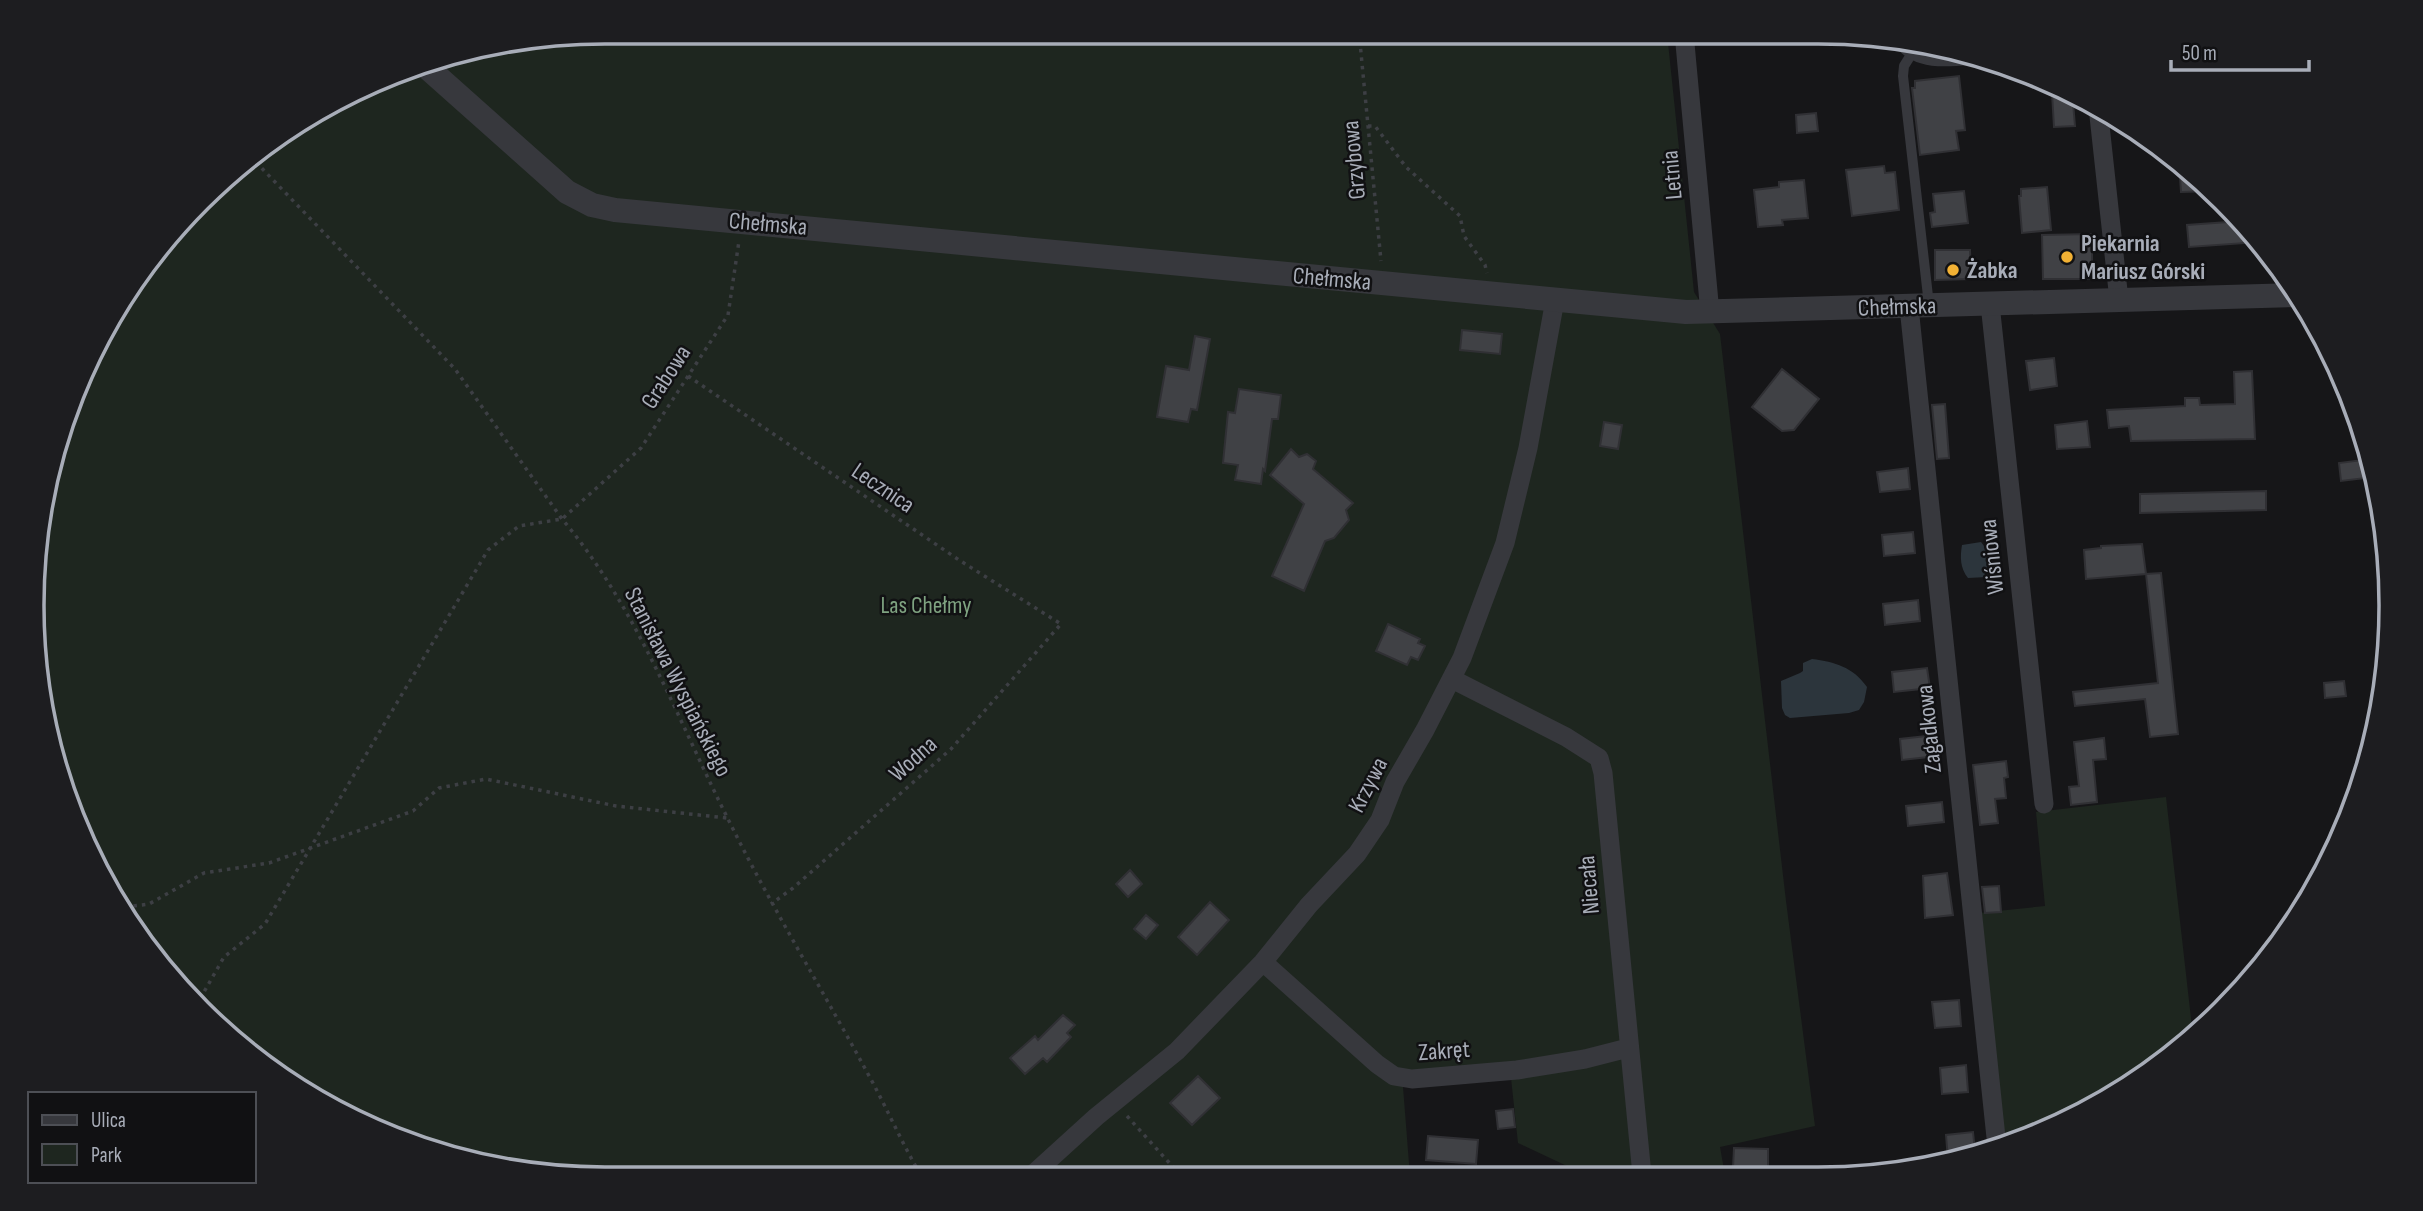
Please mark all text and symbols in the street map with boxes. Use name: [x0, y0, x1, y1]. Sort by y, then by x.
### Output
scale bar: [2171, 28, 2309, 72]
text: 50 m: [2182, 41, 2217, 66]
street label: Grzybowa: [1336, 119, 1372, 201]
street label: Letnia: [1655, 149, 1689, 201]
street label: Chełmska: [728, 206, 808, 242]
place label: Piekarnia Mariusz Górski: [2081, 229, 2205, 286]
marker: Piekarnia Mariusz Górski: [2059, 249, 2075, 265]
place label: Żabka: [1967, 256, 2018, 285]
street label: Chełmska: [1292, 261, 1372, 297]
marker: Żabka: [1945, 262, 1961, 278]
street label: Chełmska: [1857, 291, 1937, 323]
street label: Grabowa: [635, 340, 697, 414]
street label: Lecznica: [846, 457, 920, 519]
street label: Wiśniowa: [1974, 518, 2010, 596]
street label: Stanisława Wyspiańskiego: [618, 583, 738, 781]
park label: Las Chełmy: [880, 591, 972, 620]
street label: Zagadkowa: [1910, 683, 1948, 775]
street label: Wodna: [883, 730, 943, 788]
street label: Krzywa: [1342, 753, 1394, 817]
street label: Niecała: [1572, 855, 1606, 915]
street label: Zakręt: [1417, 1035, 1471, 1067]
legend: [28, 1092, 256, 1183]
text: Ulica: [91, 1108, 126, 1133]
text: Park: [91, 1143, 122, 1168]

